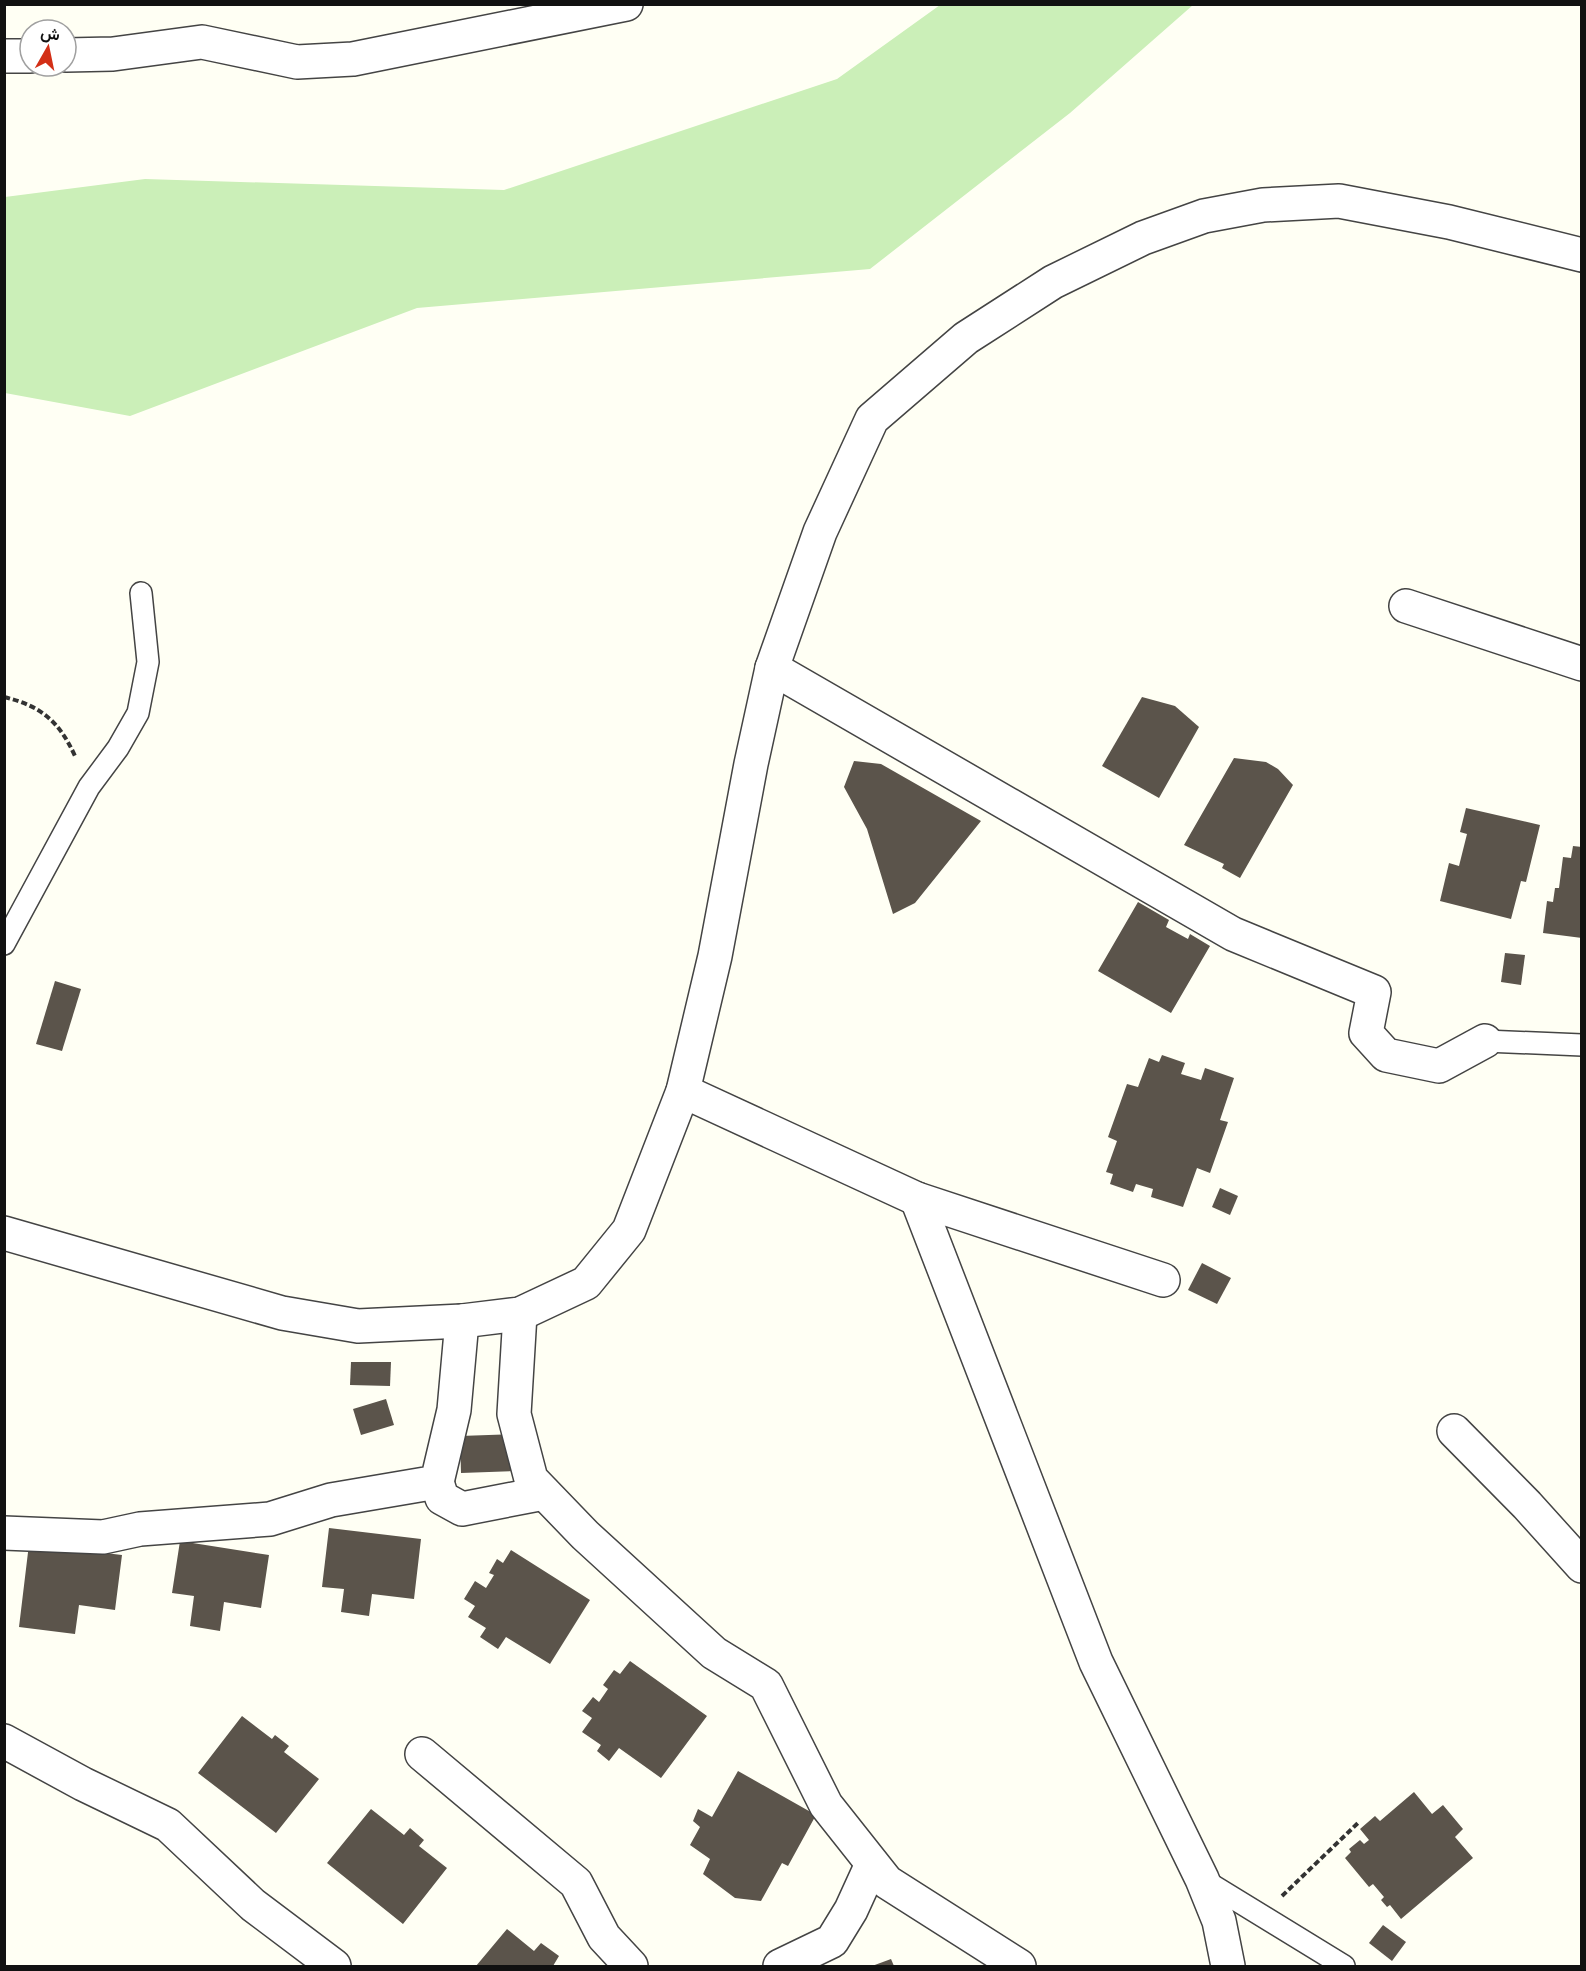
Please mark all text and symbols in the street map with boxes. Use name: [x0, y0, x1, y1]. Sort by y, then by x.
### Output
north arrow: [18, 18, 78, 78]
text: ش: [39, 21, 62, 46]

